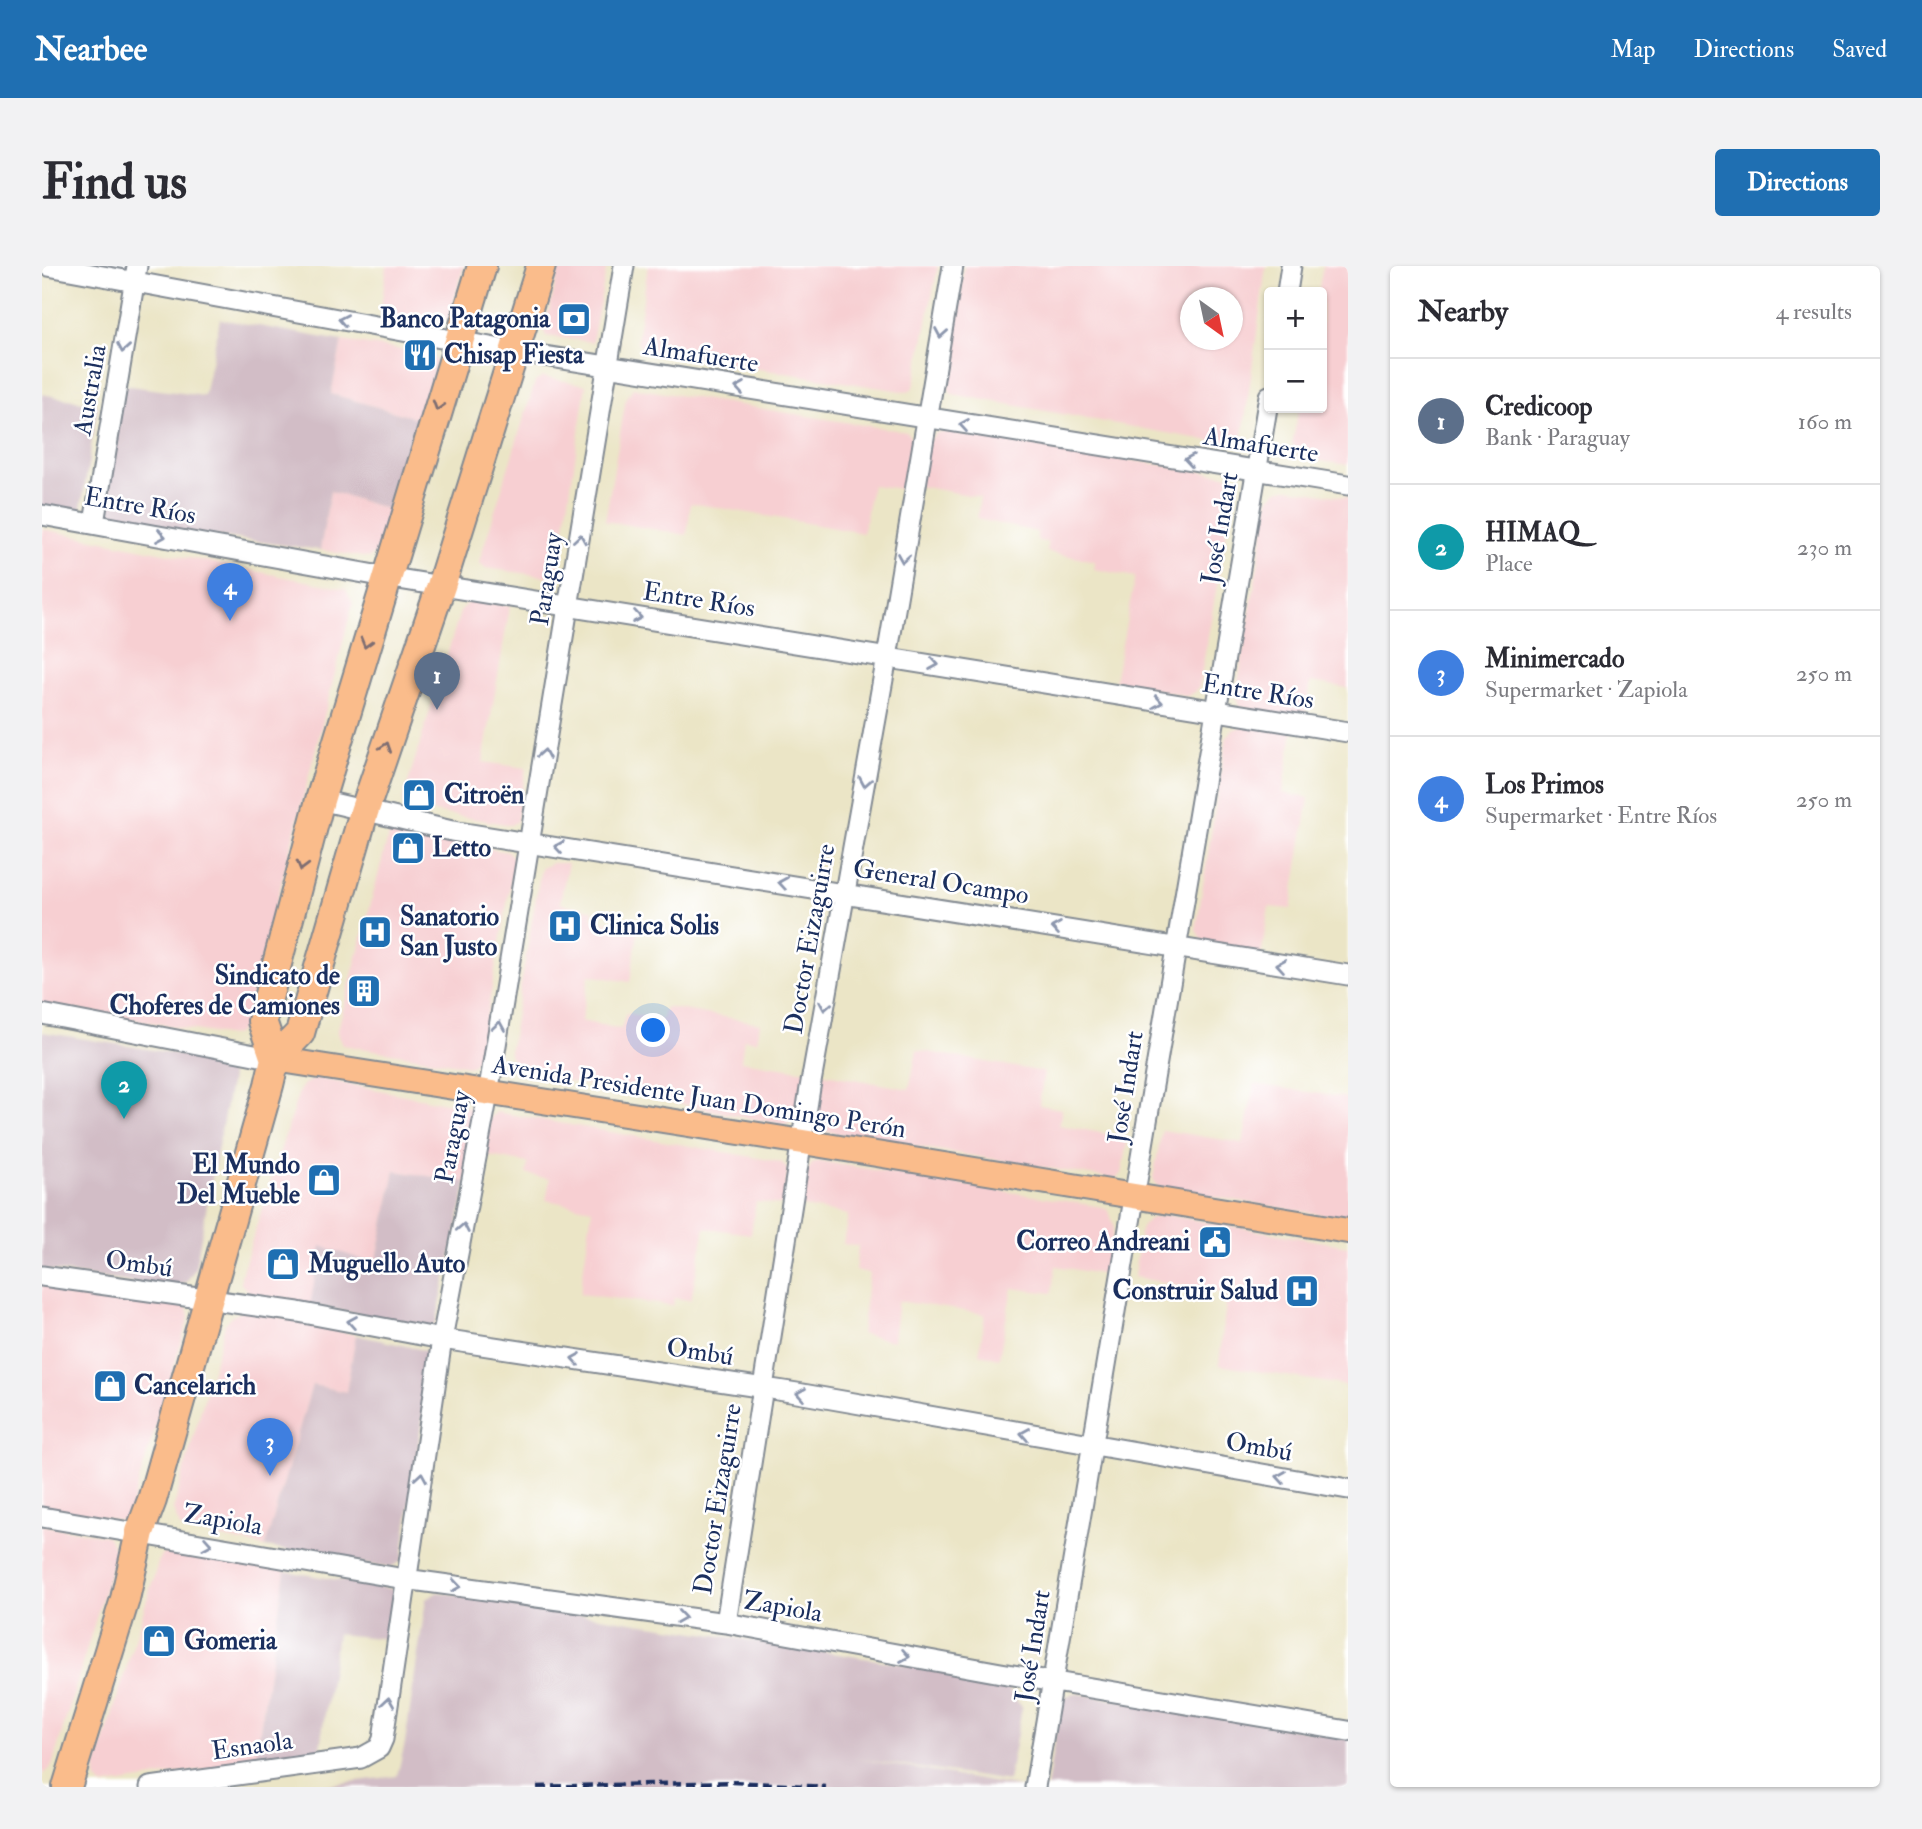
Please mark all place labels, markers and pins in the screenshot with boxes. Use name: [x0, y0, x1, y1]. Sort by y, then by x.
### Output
bank icon: Banco Patagonia: [555, 300, 593, 338]
place label: Banco Patagonia: [380, 303, 551, 336]
restaurant icon: Chisap Fiesta: [401, 336, 439, 374]
place label: Chisap Fiesta: [444, 339, 585, 372]
pin: 4: [207, 563, 253, 621]
pin: 1: [414, 652, 460, 710]
shop icon: Citroën: [400, 776, 438, 814]
place label: Citroën: [444, 779, 525, 811]
shop icon: Letto: [389, 829, 427, 867]
place label: Letto: [432, 832, 491, 864]
place label: Sanatorio San Justo: [400, 901, 500, 963]
hospital icon: Clinica Solis: [546, 907, 584, 945]
place label: Clinica Solis: [590, 910, 719, 942]
hospital icon: Sanatorio San Justo: [356, 913, 394, 951]
place label: Sindicato de Choferes de Camiones: [109, 960, 340, 1022]
building icon: Sindicato de Choferes de Camiones: [345, 972, 383, 1010]
pin: 2: [101, 1061, 147, 1119]
place label: El Mundo Del Mueble: [177, 1149, 300, 1211]
shop icon: El Mundo Del Mueble: [305, 1161, 343, 1199]
public building icon: Correo Andreani: [1196, 1223, 1234, 1261]
place label: Correo Andreani: [1016, 1226, 1190, 1258]
shop icon: Muguello Auto: [264, 1245, 302, 1283]
place label: Muguello Auto: [307, 1248, 466, 1281]
hospital icon: Construir Salud: [1283, 1272, 1321, 1310]
place label: Construir Salud: [1113, 1275, 1278, 1307]
shop icon: Cancelarich: [91, 1367, 129, 1405]
place label: Cancelarich: [134, 1370, 257, 1402]
pin: 3: [247, 1418, 293, 1476]
shop icon: Gomeria: [140, 1622, 178, 1660]
place label: Gomeria: [184, 1625, 278, 1657]

